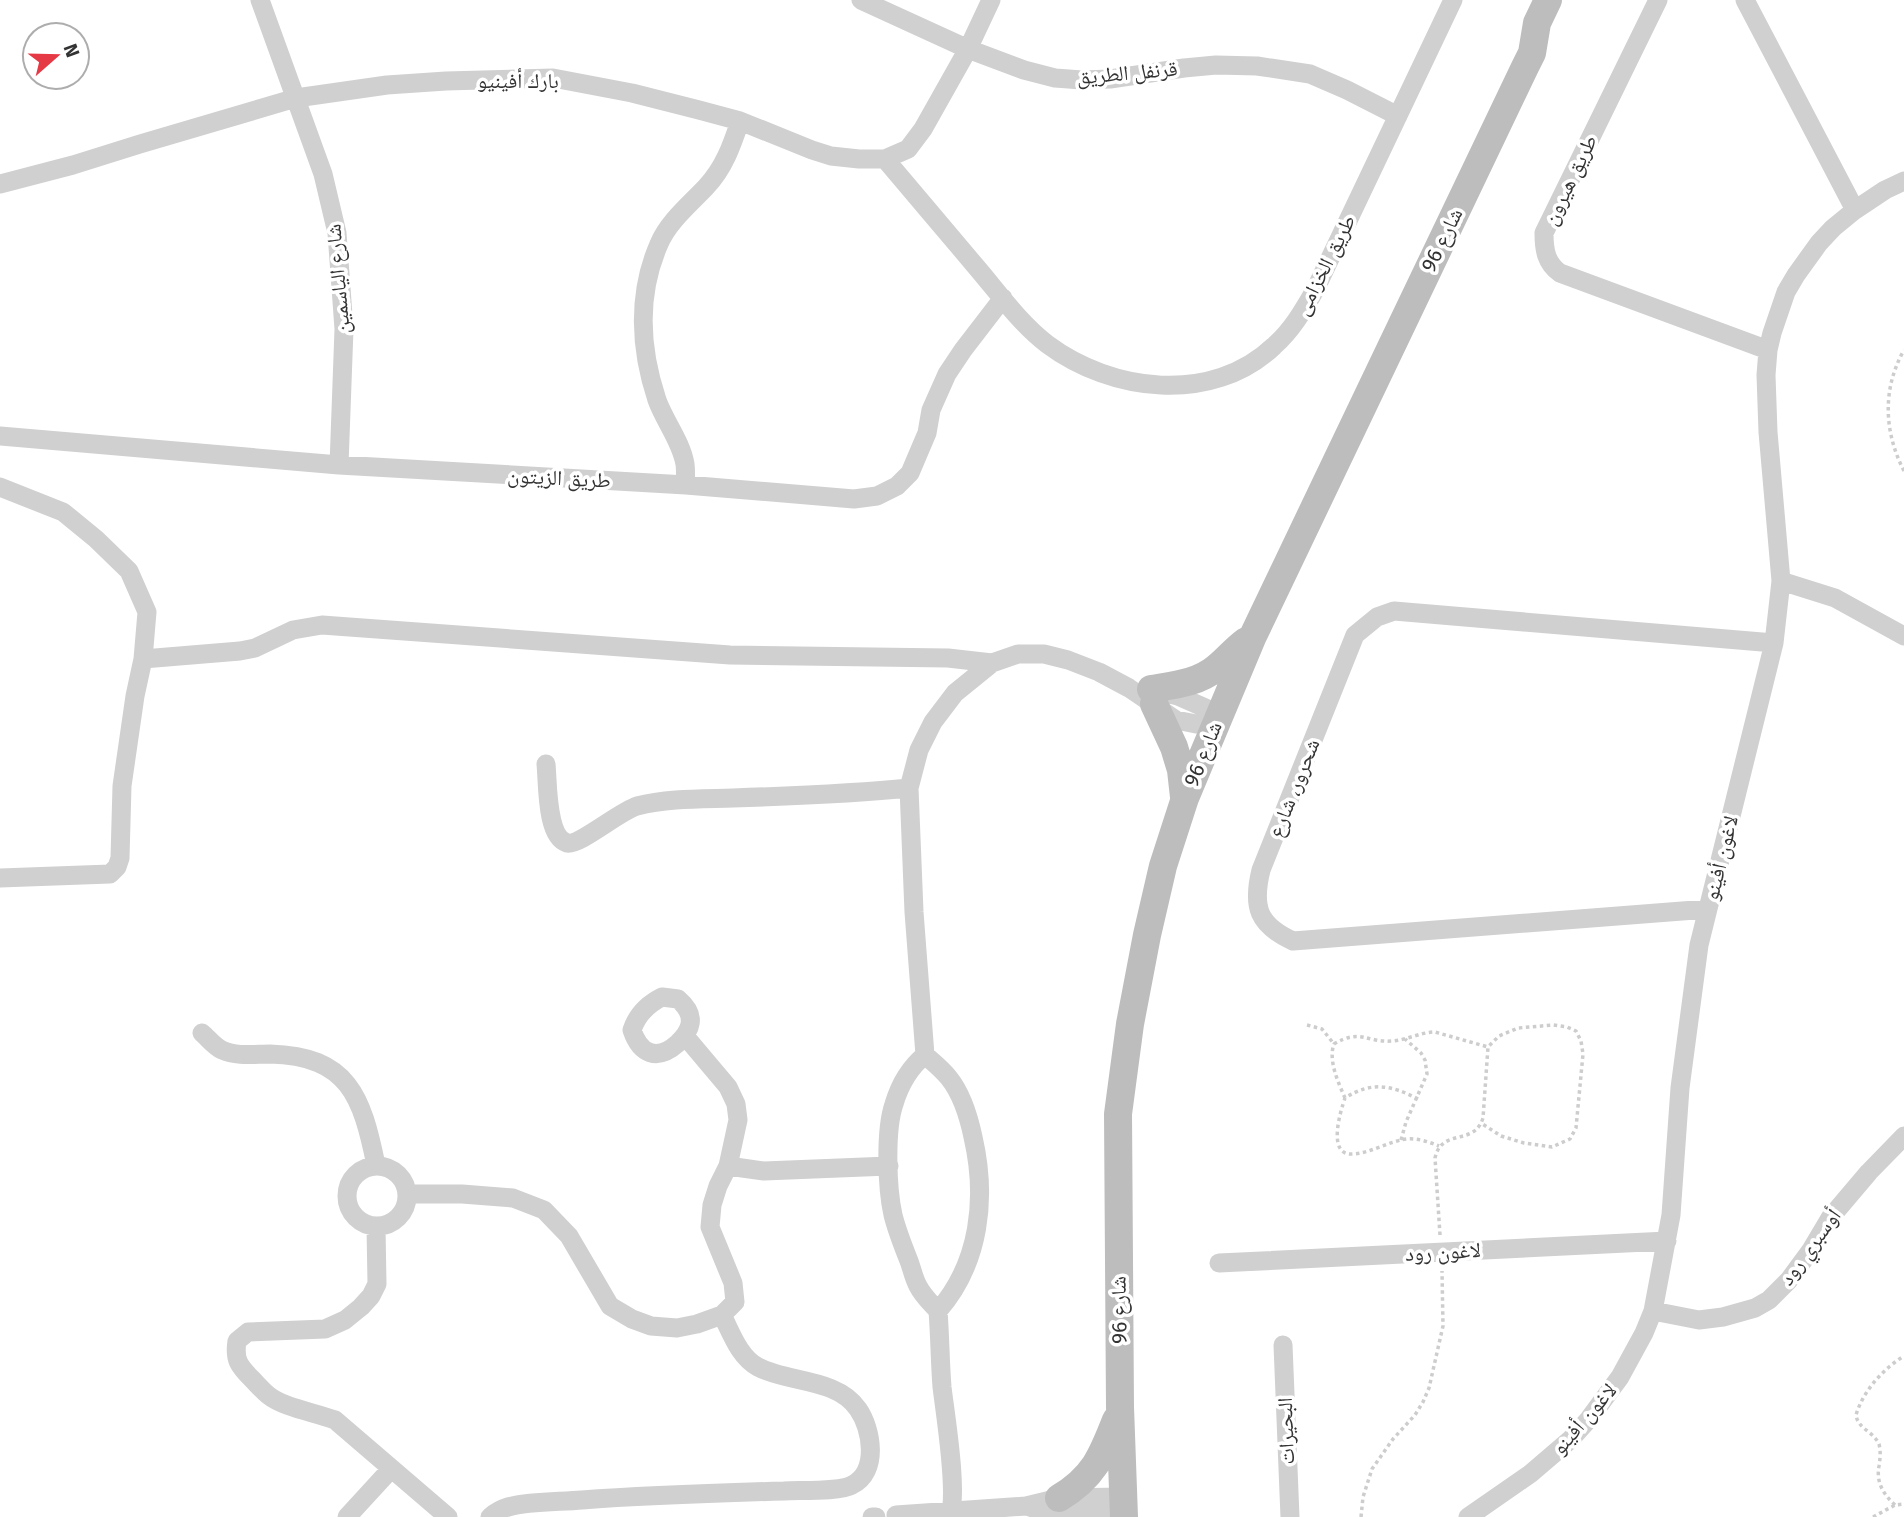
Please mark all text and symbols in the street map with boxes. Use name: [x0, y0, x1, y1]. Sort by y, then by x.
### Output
north arrow: [21, 21, 91, 91]
text: N: [59, 40, 84, 60]
street label: قرنفل الطريق: [1076, 56, 1178, 90]
street label: بارك أفينيو: [477, 68, 559, 94]
street label: طريق هيرون: [1537, 131, 1603, 229]
street label: شارع 96: [1415, 204, 1469, 276]
street label: طريق الخزامى: [1289, 210, 1361, 320]
street label: شارع الياسمين: [320, 223, 356, 335]
street label: طريق الزيتون: [507, 462, 611, 494]
street label: شارع 96: [1178, 718, 1228, 790]
street label: شحرور، شارع: [1262, 735, 1326, 841]
street label: لاغون أفينو: [1698, 813, 1744, 903]
street label: أوسبري رود: [1773, 1204, 1849, 1292]
street label: لاغون رود: [1404, 1237, 1482, 1267]
street label: شارع 96: [1105, 1276, 1133, 1344]
street label: لاغون أفينو: [1546, 1378, 1622, 1460]
street label: البحيرات: [1272, 1397, 1300, 1465]

